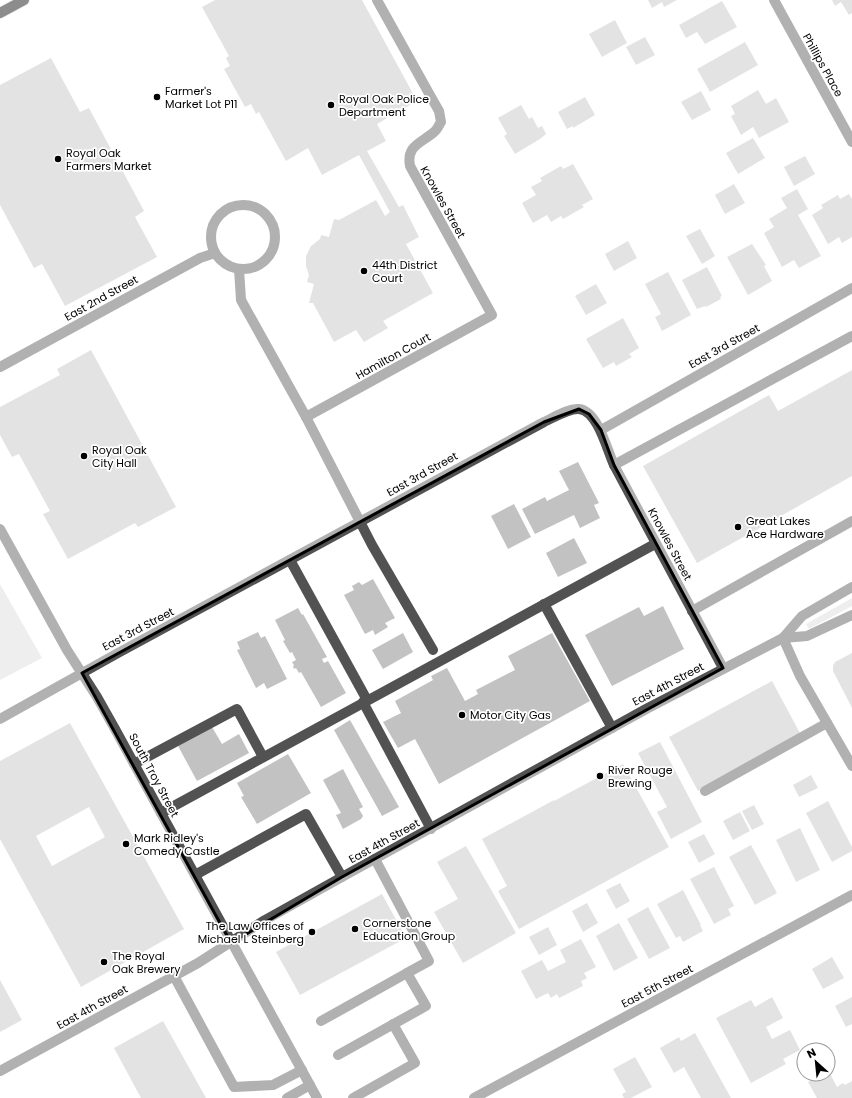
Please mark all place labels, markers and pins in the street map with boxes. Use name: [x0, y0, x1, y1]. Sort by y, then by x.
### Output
place label: Farmer's Market Lot P11: [165, 83, 238, 112]
place label: Royal Oak Police Department: [339, 91, 429, 120]
marker: Farmer's Market Lot P11: [152, 92, 162, 102]
marker: Royal Oak Police Department: [326, 100, 336, 110]
place label: Royal Oak Farmers Market: [66, 145, 152, 174]
marker: Royal Oak Farmers Market: [53, 154, 63, 164]
place label: 44th District Court: [372, 257, 438, 286]
marker: 44th District Court: [359, 266, 369, 276]
place label: Royal Oak City Hall: [92, 442, 147, 471]
marker: Royal Oak City Hall: [79, 451, 89, 461]
place label: Great Lakes Ace Hardware: [746, 513, 824, 542]
marker: Great Lakes Ace Hardware: [733, 522, 743, 532]
place label: Motor City Gas: [470, 707, 551, 723]
marker: Motor City Gas: [457, 710, 467, 720]
place label: River Rouge Brewing: [608, 762, 673, 791]
marker: River Rouge Brewing: [595, 771, 605, 781]
place label: Mark Ridley's Comedy Castle: [134, 830, 220, 859]
marker: Mark Ridley's Comedy Castle: [121, 839, 131, 849]
place label: Cornerstone Education Group: [363, 915, 455, 944]
place label: The Law Offices of Michael L Steinberg: [198, 918, 304, 947]
marker: Cornerstone Education Group: [350, 924, 360, 934]
marker: The Law Offices of Michael L Steinberg: [307, 927, 317, 937]
place label: The Royal Oak Brewery: [112, 948, 181, 977]
marker: The Royal Oak Brewery: [99, 957, 109, 967]

